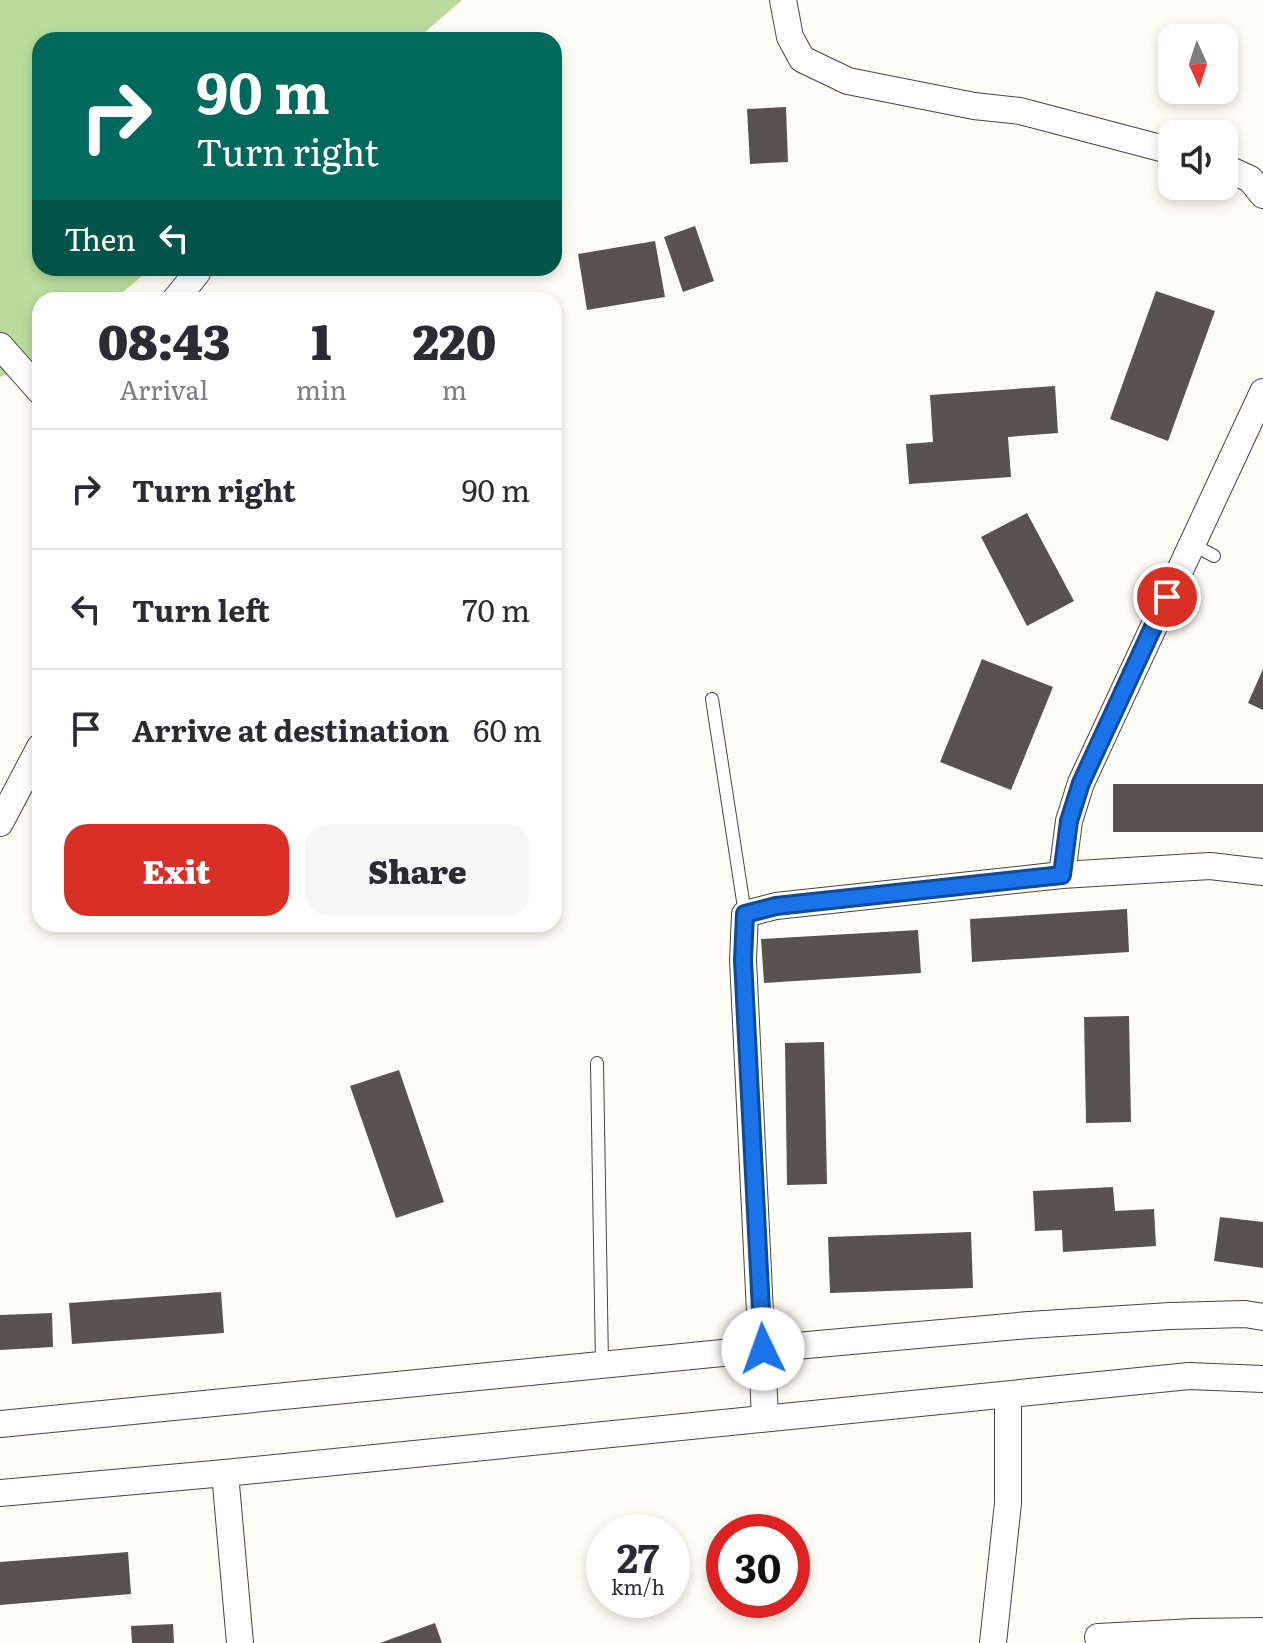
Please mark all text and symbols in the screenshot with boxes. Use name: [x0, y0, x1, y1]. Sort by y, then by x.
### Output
north arrow: [1158, 24, 1238, 104]
map controls: [1158, 24, 1238, 200]
text: 90 m: [196, 48, 330, 131]
icon: right: [64, 64, 168, 168]
button: sound: [1158, 120, 1238, 200]
text: Turn right: [196, 124, 379, 177]
text: Then: [64, 216, 136, 260]
icon: left: [152, 216, 196, 260]
text: 08:43: [98, 304, 230, 375]
text: 1: [311, 304, 331, 375]
text: 220: [412, 304, 496, 375]
text: Arrival: [119, 369, 208, 408]
text: min: [296, 369, 347, 408]
text: m: [442, 369, 467, 408]
icon: right: [64, 467, 108, 511]
text: Turn right: [132, 467, 296, 511]
text: 90 m: [462, 467, 530, 511]
pin: [1133, 563, 1201, 631]
icon: arrive: [1145, 575, 1189, 619]
icon: left: [64, 587, 108, 631]
text: Turn left: [132, 587, 270, 631]
text: 70 m: [462, 587, 530, 631]
icon: arrive: [64, 707, 108, 751]
text: Arrive at destination: [132, 707, 449, 751]
text: 60 m: [473, 707, 542, 751]
button: Exit: [64, 824, 289, 916]
button: Share: [305, 824, 530, 916]
position arrow: [721, 1307, 805, 1391]
speed limit sign: 30: [706, 1514, 810, 1618]
text: 27: [617, 1526, 659, 1585]
text: km/h: [611, 1571, 665, 1601]

